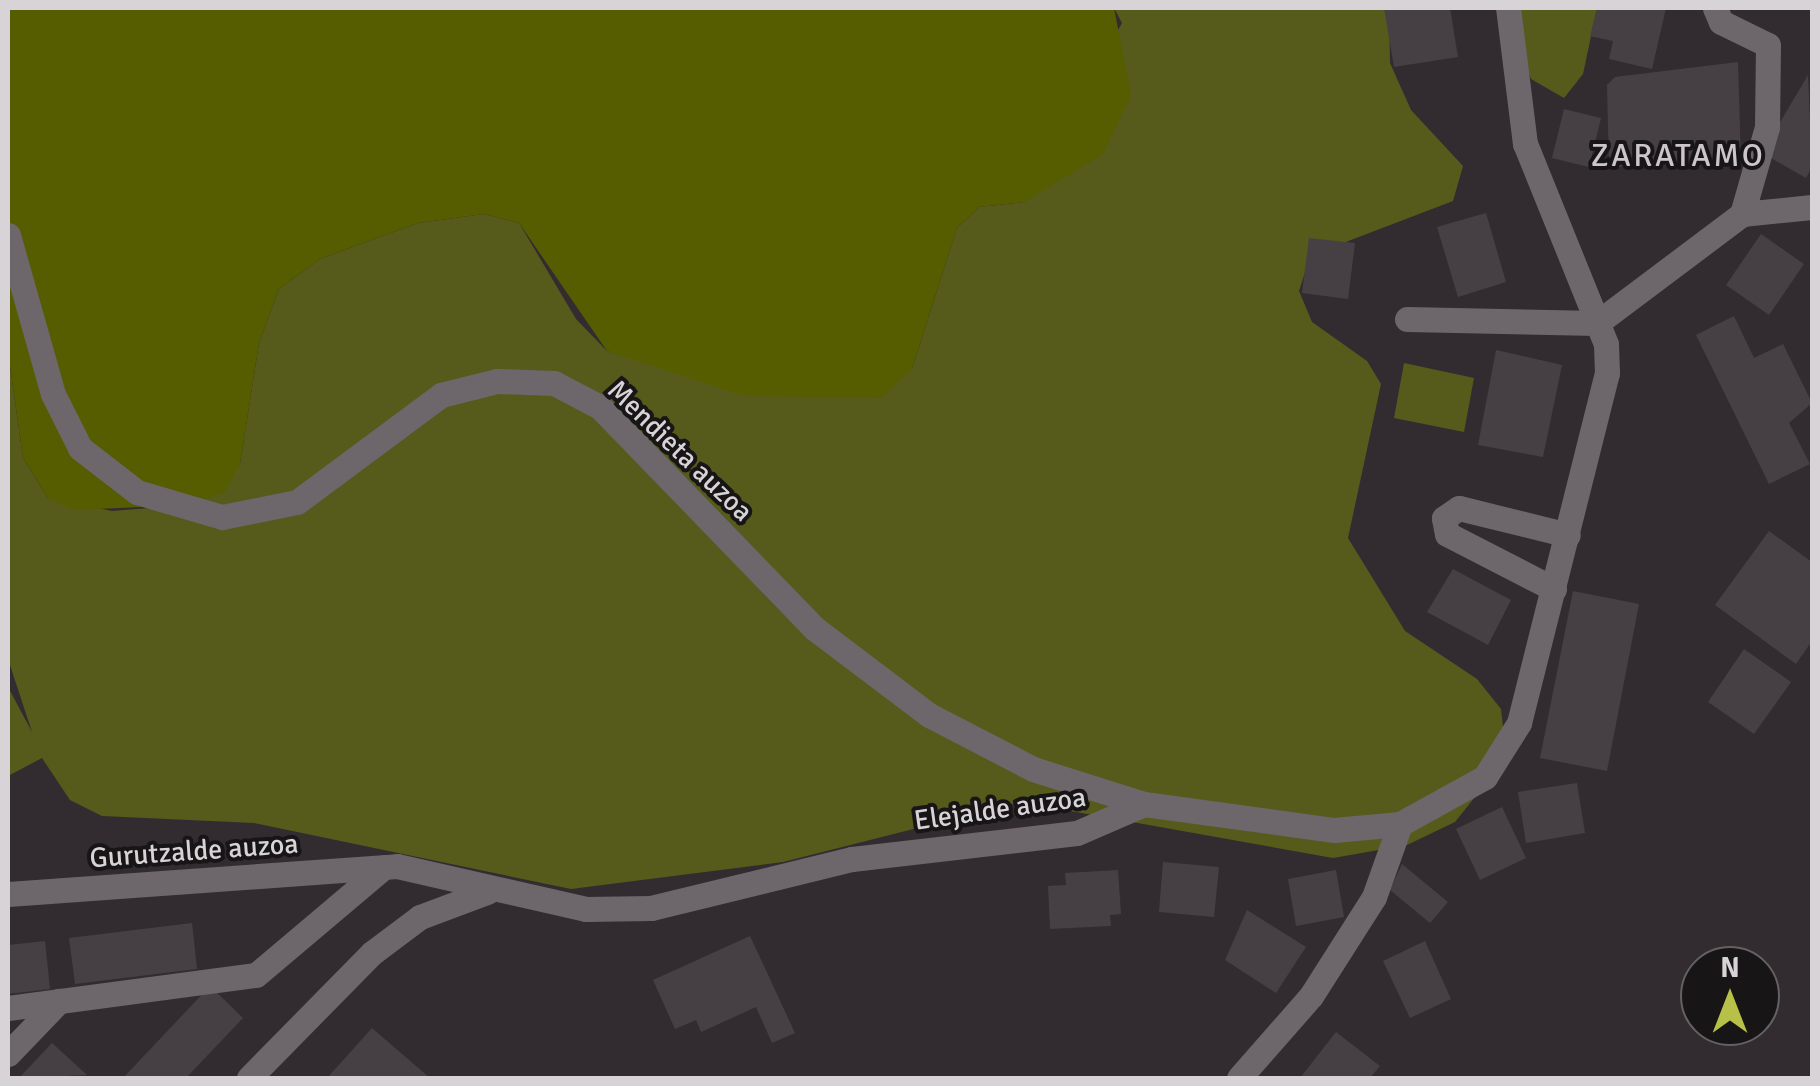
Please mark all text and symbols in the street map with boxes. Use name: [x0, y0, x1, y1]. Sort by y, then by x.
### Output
district label: ZARATAMO: [1591, 137, 1765, 175]
street label: Mendieta auzoa: [600, 373, 760, 529]
street label: Elejalde auzoa: [912, 780, 1088, 838]
street label: Gurutzalde auzoa: [88, 827, 300, 875]
north arrow: [1680, 946, 1780, 1046]
text: N: [1720, 951, 1740, 985]

